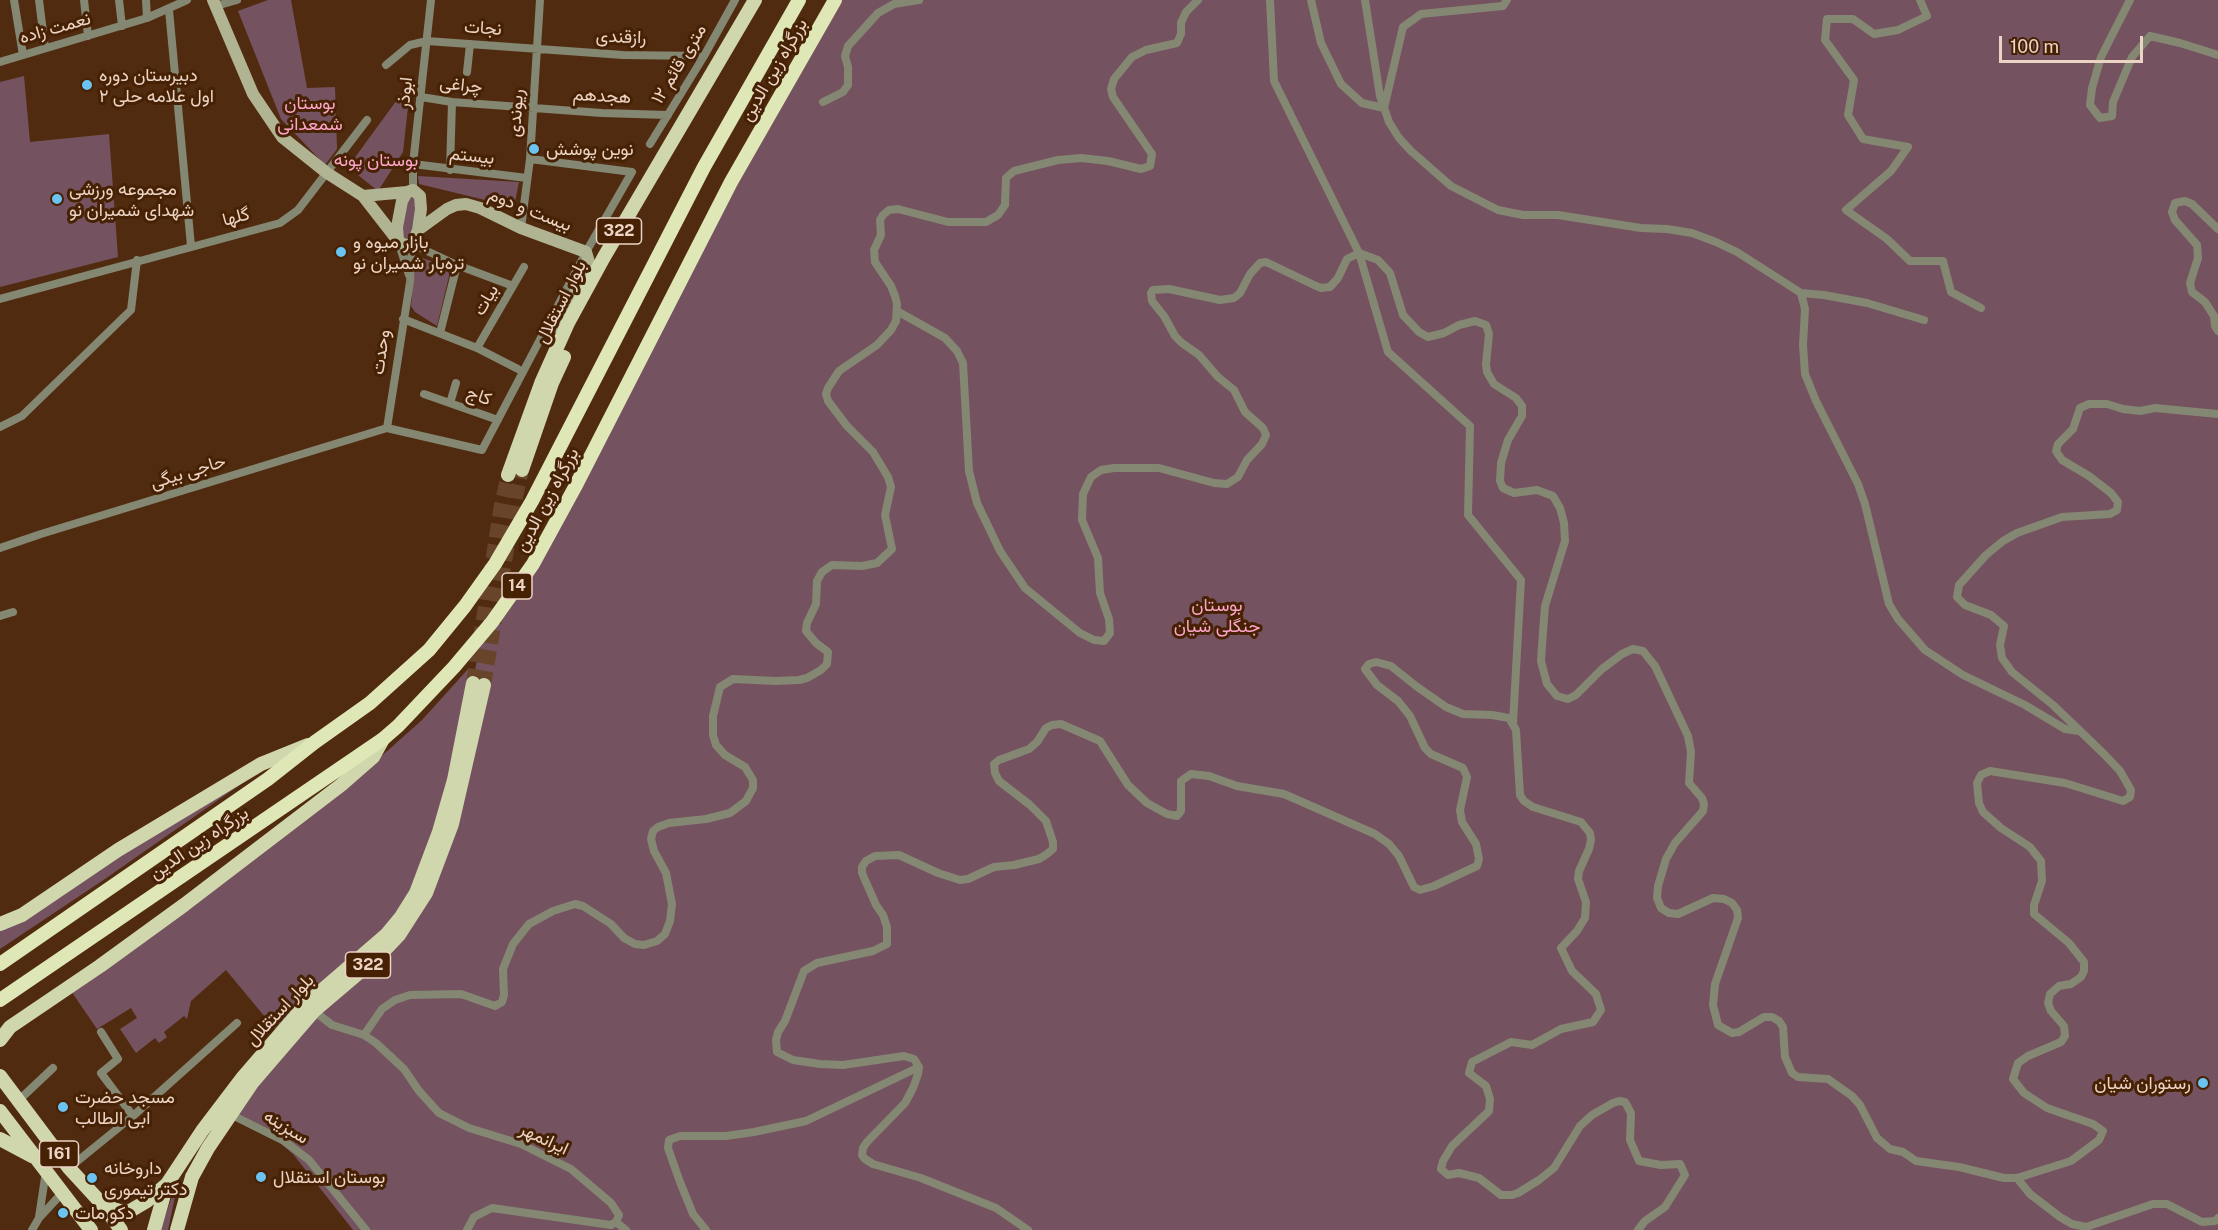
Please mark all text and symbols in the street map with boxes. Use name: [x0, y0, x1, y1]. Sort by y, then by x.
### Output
street label: نعمت زاده: [17, 8, 93, 48]
street label: بزرگراه زین الدین: [736, 15, 812, 125]
street label: نجات: [463, 16, 503, 40]
street label: ۱۲ متری قائم: [647, 20, 711, 108]
scale bar: [2002, 24, 2146, 62]
street label: رازقندی: [595, 25, 647, 49]
text: 100 m: [2010, 36, 2059, 57]
place label: دبیرستان دوره اول علامه حلی ۲: [99, 64, 214, 106]
street label: چراغی: [438, 72, 484, 98]
street label: ابوذر: [393, 76, 417, 110]
marker: دبیرستان دوره اول علامه حلی ۲: [80, 78, 94, 92]
street label: هجدهم: [572, 84, 632, 108]
street label: ریوندی: [504, 88, 528, 138]
park label: بوستان شمعدانی: [277, 92, 343, 134]
place label: نوین پوشش: [546, 138, 634, 160]
marker: نوین پوشش: [527, 142, 541, 156]
street label: بیستم: [449, 143, 495, 169]
park label: بوستان پونه: [334, 149, 418, 171]
place label: مجموعه ورزشی شهدای شمیران نو: [69, 178, 194, 220]
street label: بیست و دوم: [485, 184, 575, 236]
marker: مجموعه ورزشی شهدای شمیران نو: [50, 192, 64, 206]
street label: گلها: [220, 203, 252, 231]
road number: 322: [596, 218, 642, 244]
place label: بازار میوه و تره‌بار شمیران نو: [353, 231, 464, 274]
marker: بازار میوه و تره‌بار شمیران نو: [334, 245, 348, 259]
street label: بلوار استقلال: [531, 257, 591, 347]
street label: بیات: [469, 281, 503, 319]
street label: وحدت: [367, 328, 395, 376]
street label: کاج: [464, 382, 494, 410]
street label: بزرگراه زین الدین: [510, 444, 584, 556]
street label: حاجی بیگی: [148, 450, 228, 494]
road number: 14: [502, 573, 532, 599]
park label: بوستان جنگلی شیان: [1174, 594, 1260, 636]
street label: بزرگراه زین الدین: [145, 802, 253, 884]
road number: 322: [346, 952, 391, 978]
street label: بلوار استقلال: [241, 970, 319, 1050]
place label: رستوران شیان: [2094, 1072, 2191, 1094]
marker: رستوران شیان: [2196, 1076, 2210, 1090]
place label: مسجد حضرت ابی الطالب: [75, 1086, 175, 1128]
marker: مسجد حضرت ابی الطالب: [56, 1100, 70, 1114]
street label: سبزینه: [260, 1105, 312, 1149]
street label: ایرانمهر: [516, 1118, 572, 1160]
road number: 161: [40, 1141, 78, 1167]
place label: داروخانه دکتر تیموری: [104, 1157, 187, 1200]
place label: بوستان استقلال: [273, 1166, 385, 1188]
marker: بوستان استقلال: [254, 1170, 268, 1184]
marker: داروخانه دکتر تیموری: [85, 1171, 99, 1185]
place label: دکو مات: [75, 1202, 134, 1224]
marker: دکو مات: [56, 1206, 70, 1220]

